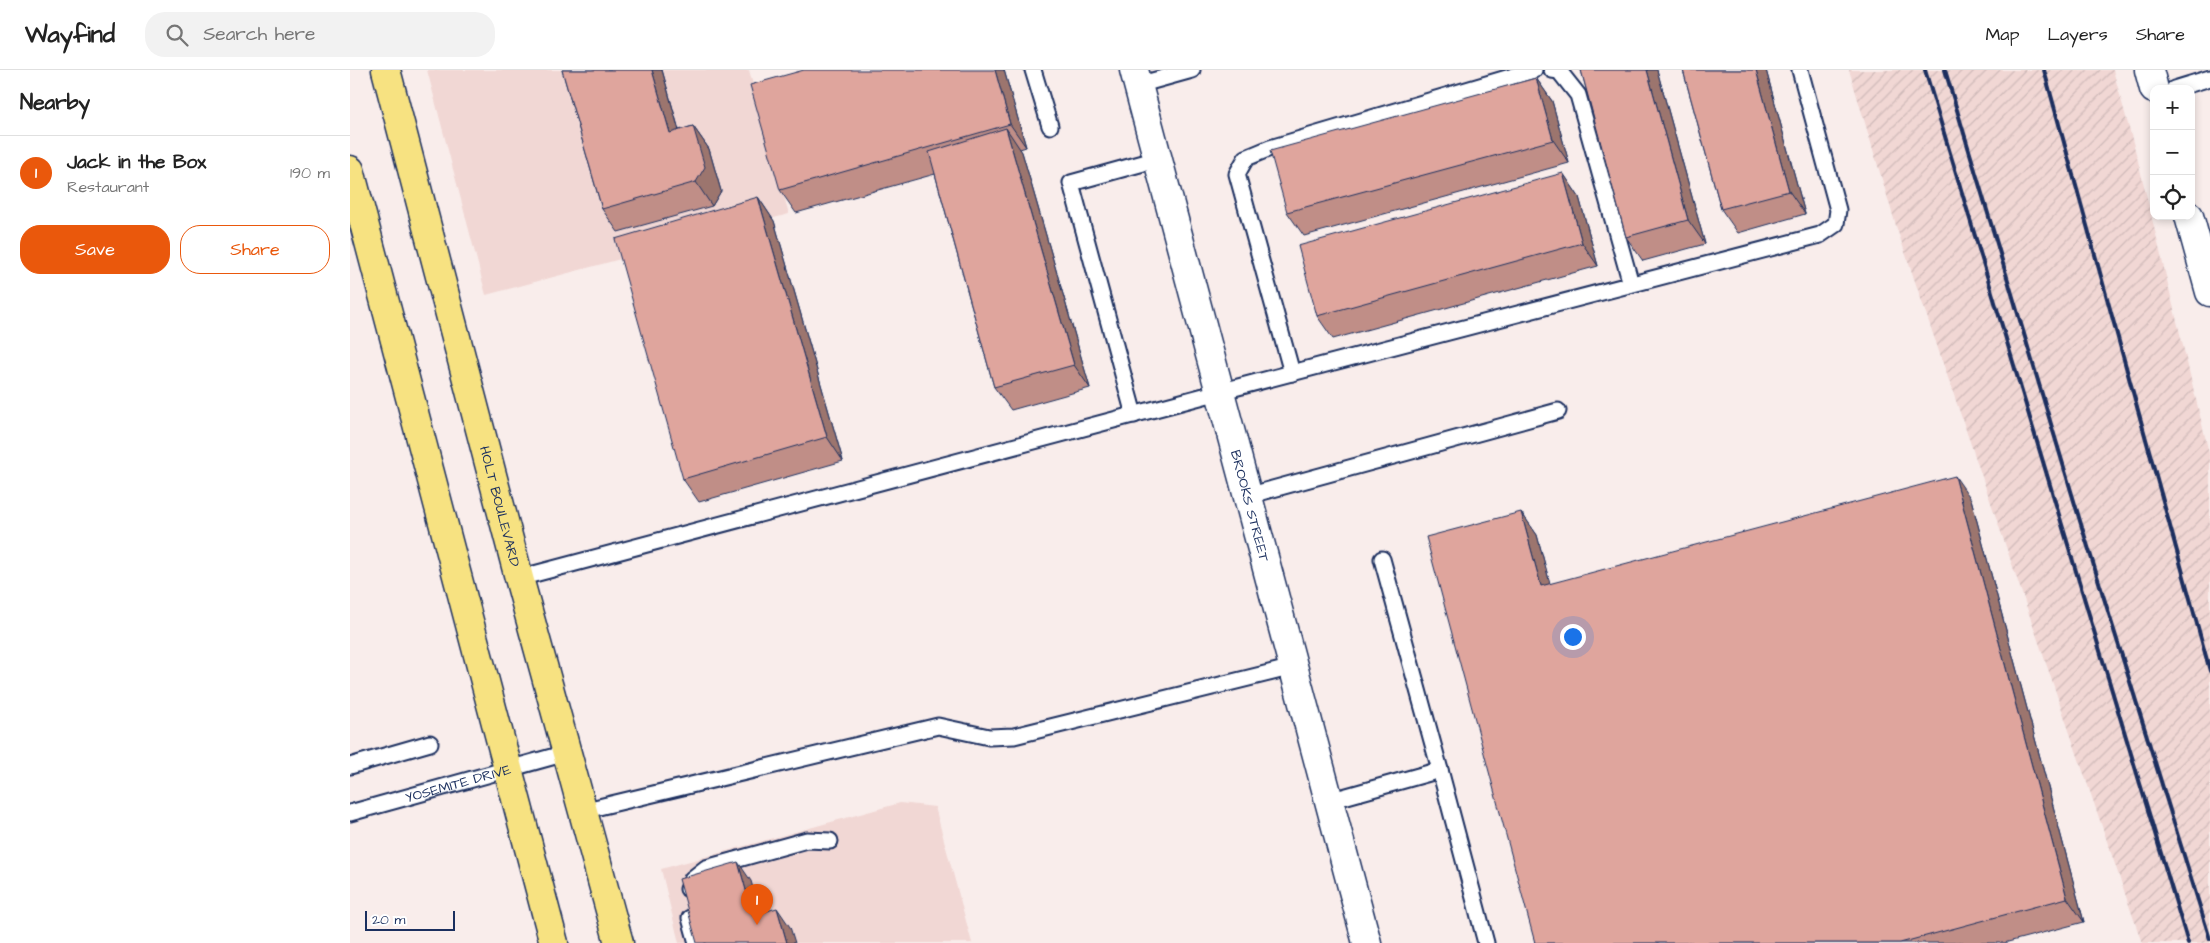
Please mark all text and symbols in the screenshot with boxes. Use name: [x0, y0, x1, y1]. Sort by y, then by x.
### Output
search box: [145, 12, 495, 57]
text: Wayfind: [25, 18, 115, 52]
icon: search: [163, 21, 191, 49]
text: Search here: [203, 21, 315, 48]
text: Map: [1985, 22, 2019, 47]
text: Layers: [2047, 22, 2108, 47]
text: Share: [2136, 22, 2185, 47]
map controls: [2150, 85, 2195, 220]
button: +: [2150, 85, 2195, 130]
text: Nearby: [20, 88, 90, 117]
button: −: [2150, 130, 2195, 175]
text: Jack in the Box: [67, 149, 206, 176]
text: 1: [35, 162, 37, 184]
text: 190 m: [290, 162, 330, 184]
button: locate: [2150, 175, 2195, 220]
text: Restaurant: [67, 176, 149, 198]
button: Save: [20, 225, 170, 274]
button: Share: [180, 225, 330, 274]
street label: HOLT BOULEVARD: [474, 444, 525, 569]
street label: BROOKS STREET: [1225, 448, 1274, 564]
your location: [1560, 624, 1586, 650]
street label: YOSEMITE DRIVE: [403, 760, 514, 808]
pin: 1: [741, 884, 773, 925]
scale bar: [365, 908, 455, 931]
text: 20 m: [372, 910, 405, 930]

